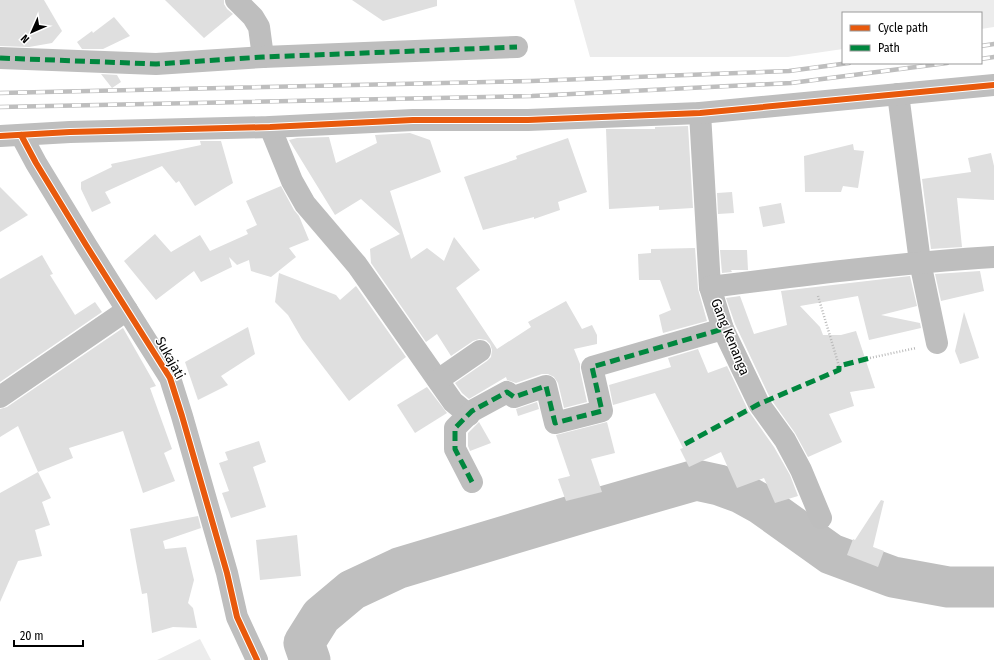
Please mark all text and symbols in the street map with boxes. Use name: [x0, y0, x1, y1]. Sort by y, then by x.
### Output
north arrow: [12, 12, 52, 52]
legend: [842, 12, 982, 64]
text: Cycle path: [878, 21, 928, 35]
text: N: [18, 32, 32, 46]
text: Path: [878, 41, 900, 55]
street label: Gang Kenanga: [707, 296, 753, 378]
street label: Sukajati: [151, 334, 189, 382]
scale bar: [14, 622, 83, 648]
text: 20 m: [20, 629, 44, 643]

